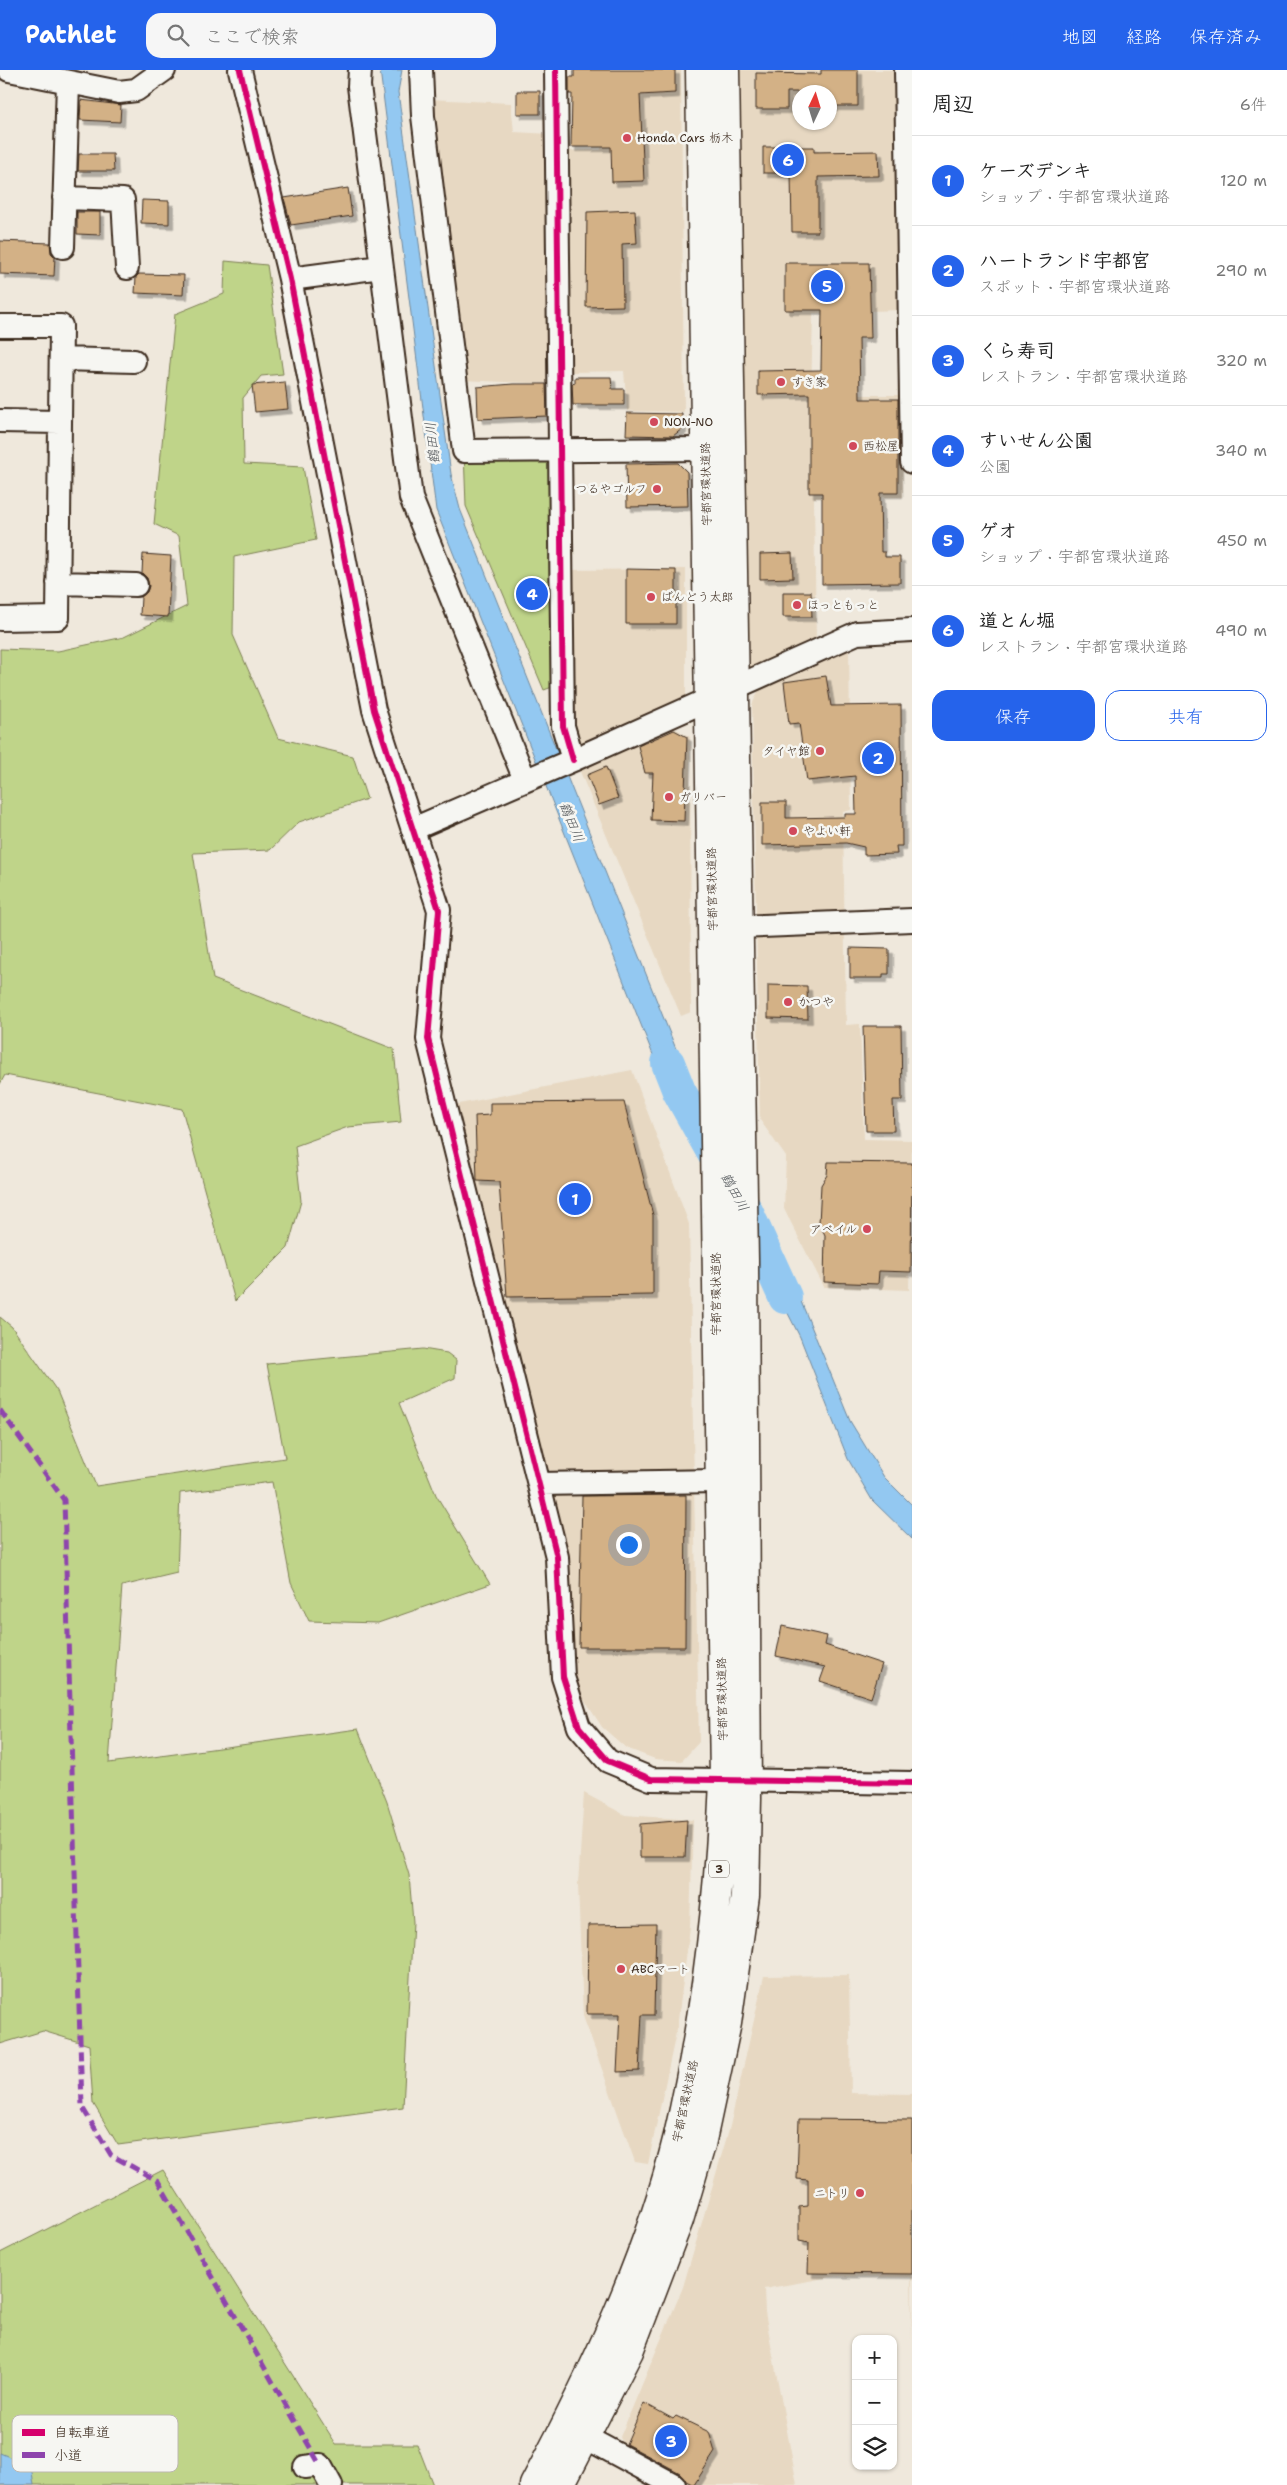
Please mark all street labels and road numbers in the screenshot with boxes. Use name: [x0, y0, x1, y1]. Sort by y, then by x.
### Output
street label: 宇都宮環状道路: [697, 442, 715, 526]
street label: 宇都宮環状道路: [703, 847, 721, 931]
street label: 宇都宮環状道路: [708, 1252, 724, 1336]
street label: 宇都宮環状道路: [713, 1657, 731, 1741]
road number: 3: [709, 1860, 729, 1878]
street label: 宇都宮環状道路: [668, 2058, 702, 2144]

